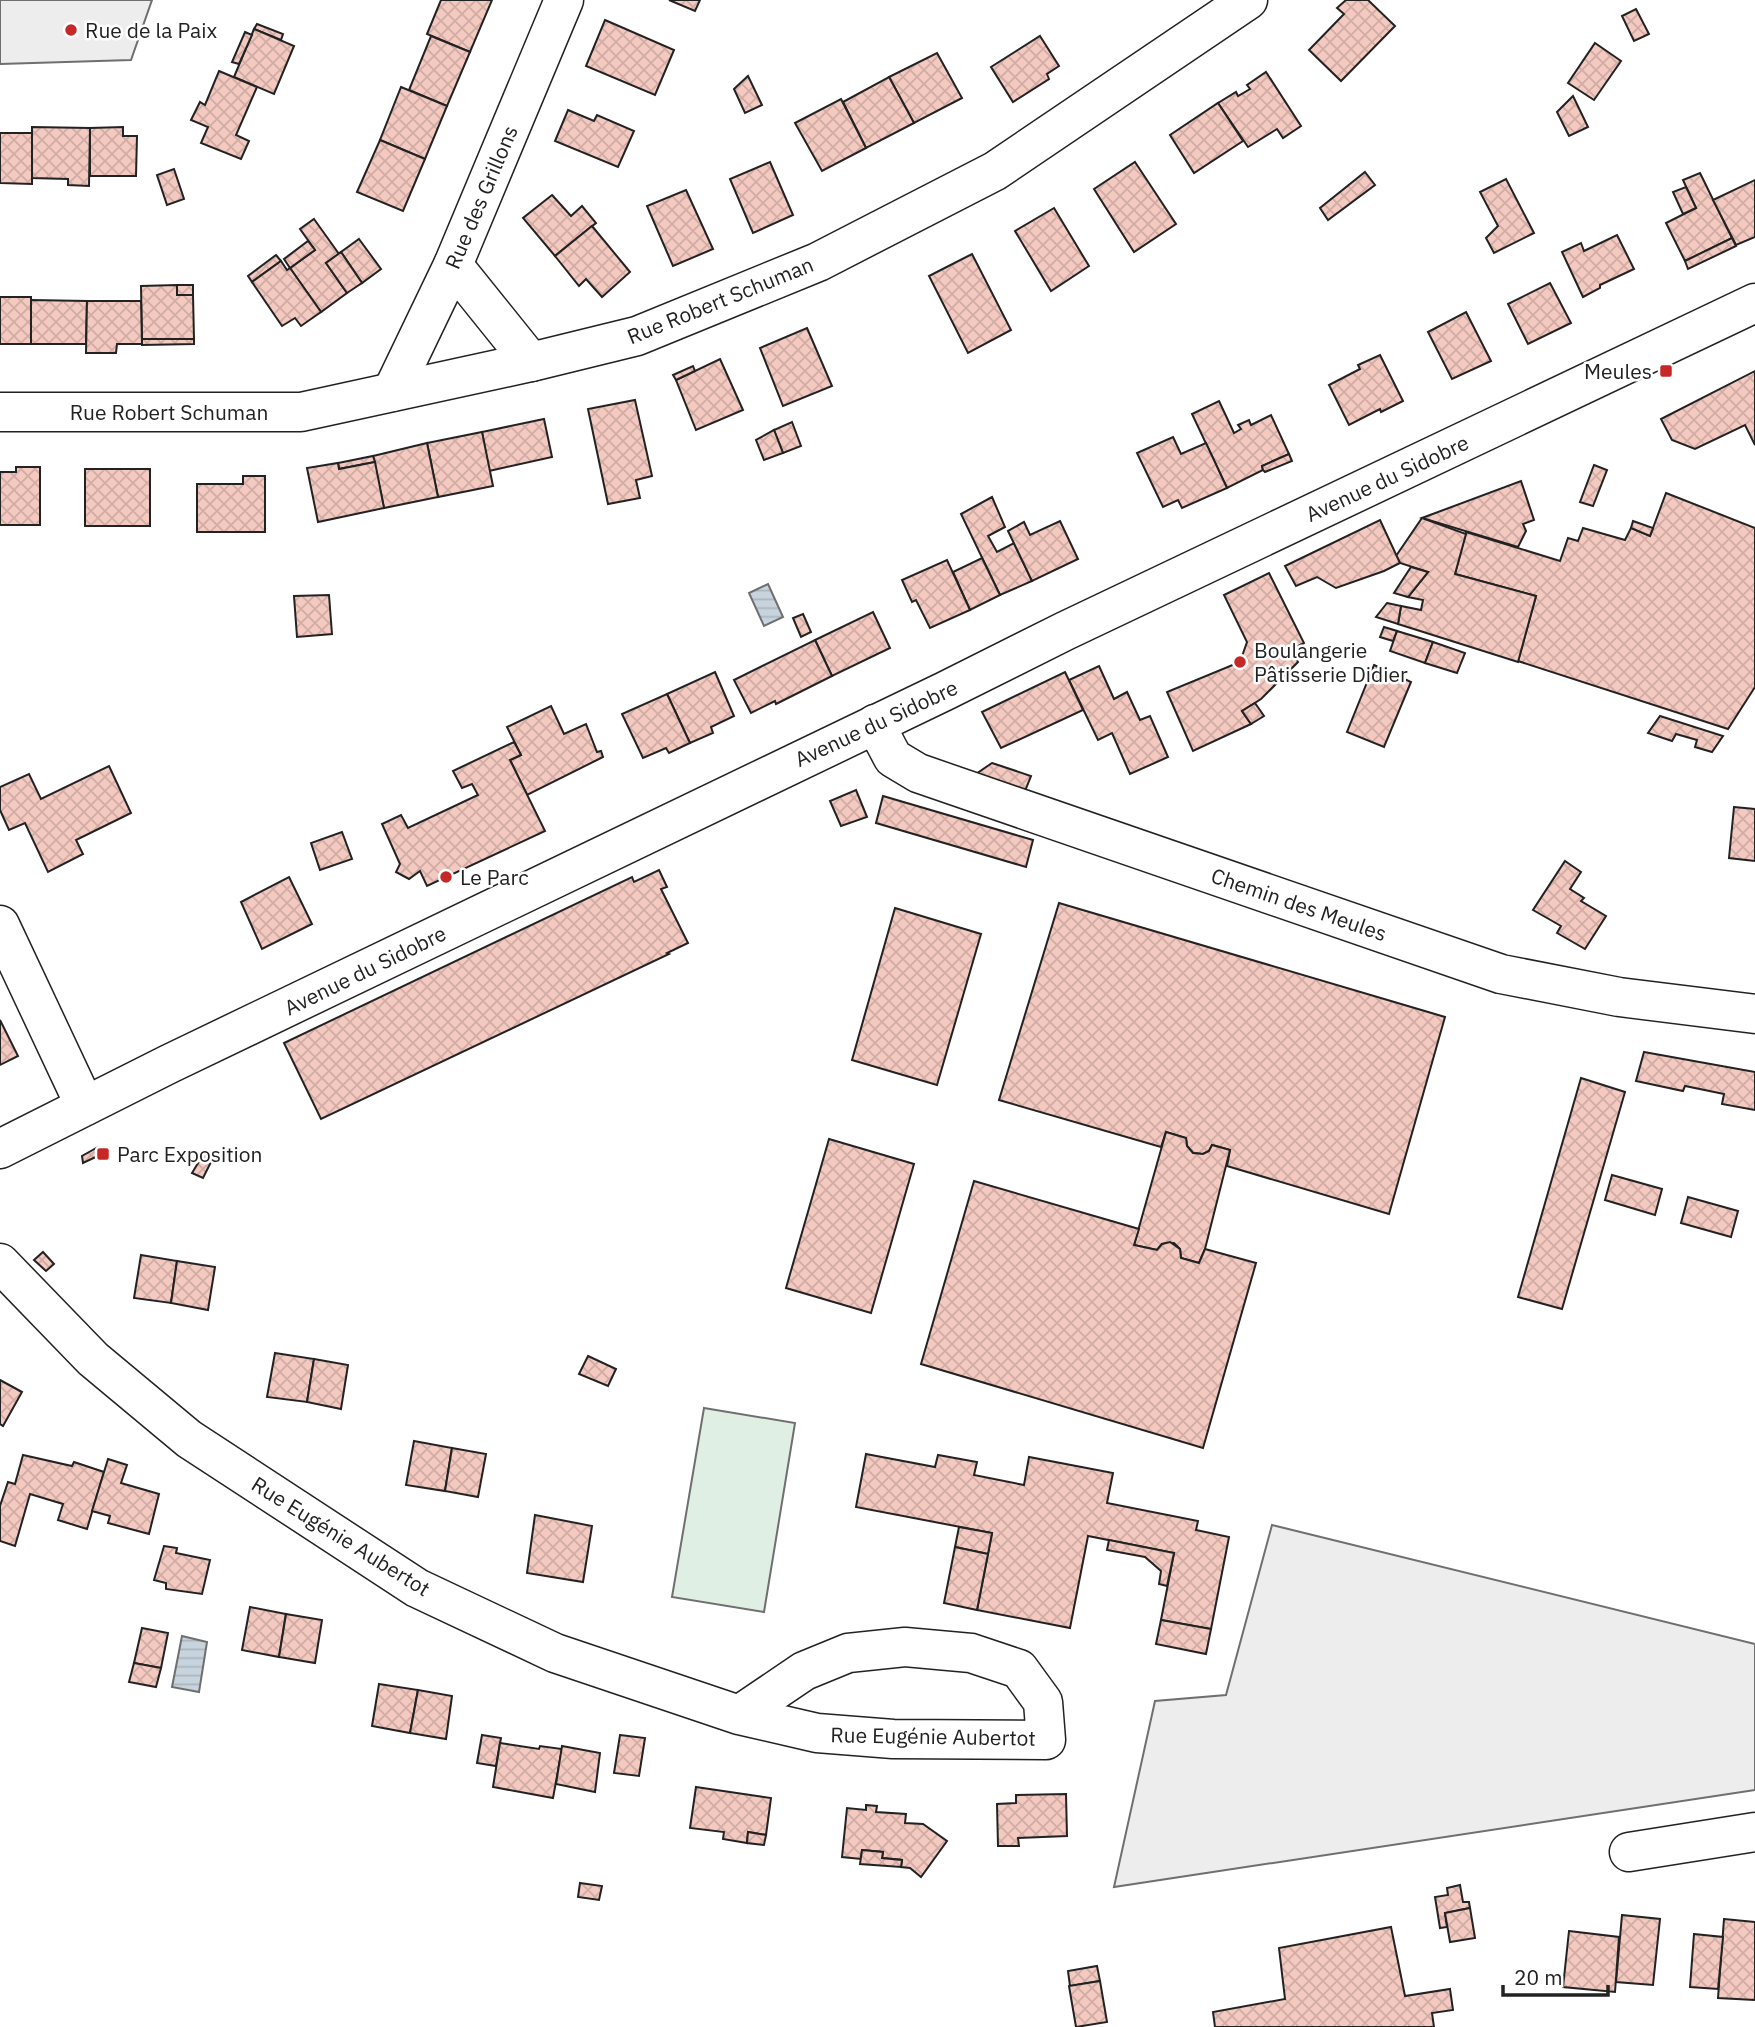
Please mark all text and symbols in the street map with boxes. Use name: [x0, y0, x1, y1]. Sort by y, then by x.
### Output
place label: Rue de la Paix: [85, 16, 217, 44]
marker: Rue de la Paix: [63, 22, 79, 38]
street label: Rue des Grillons: [438, 121, 524, 273]
street label: Rue Robert Schuman: [623, 250, 817, 350]
place label: Meules: [1584, 357, 1652, 385]
marker: Meules: [1658, 363, 1674, 379]
street label: Rue Robert Schuman: [70, 398, 268, 426]
street label: Avenue du Sidobre: [1301, 428, 1473, 528]
place label: Boulangerie Pâtisserie Didier: [1254, 636, 1408, 688]
marker: Boulangerie Pâtisserie Didier: [1232, 654, 1248, 670]
street label: Avenue du Sidobre: [790, 673, 962, 773]
street label: Chemin des Meules: [1208, 861, 1390, 947]
place label: Le Parc: [460, 863, 529, 891]
marker: Le Parc: [438, 869, 454, 885]
street label: Avenue du Sidobre: [279, 919, 451, 1021]
place label: Parc Exposition: [117, 1140, 262, 1168]
marker: Parc Exposition: [95, 1146, 111, 1162]
street label: Rue Eugénie Aubertot: [246, 1470, 436, 1602]
street label: Rue Eugénie Aubertot: [830, 1720, 1036, 1752]
scale bar: [1503, 1954, 1608, 1998]
text: 20 m: [1514, 1963, 1563, 1991]

